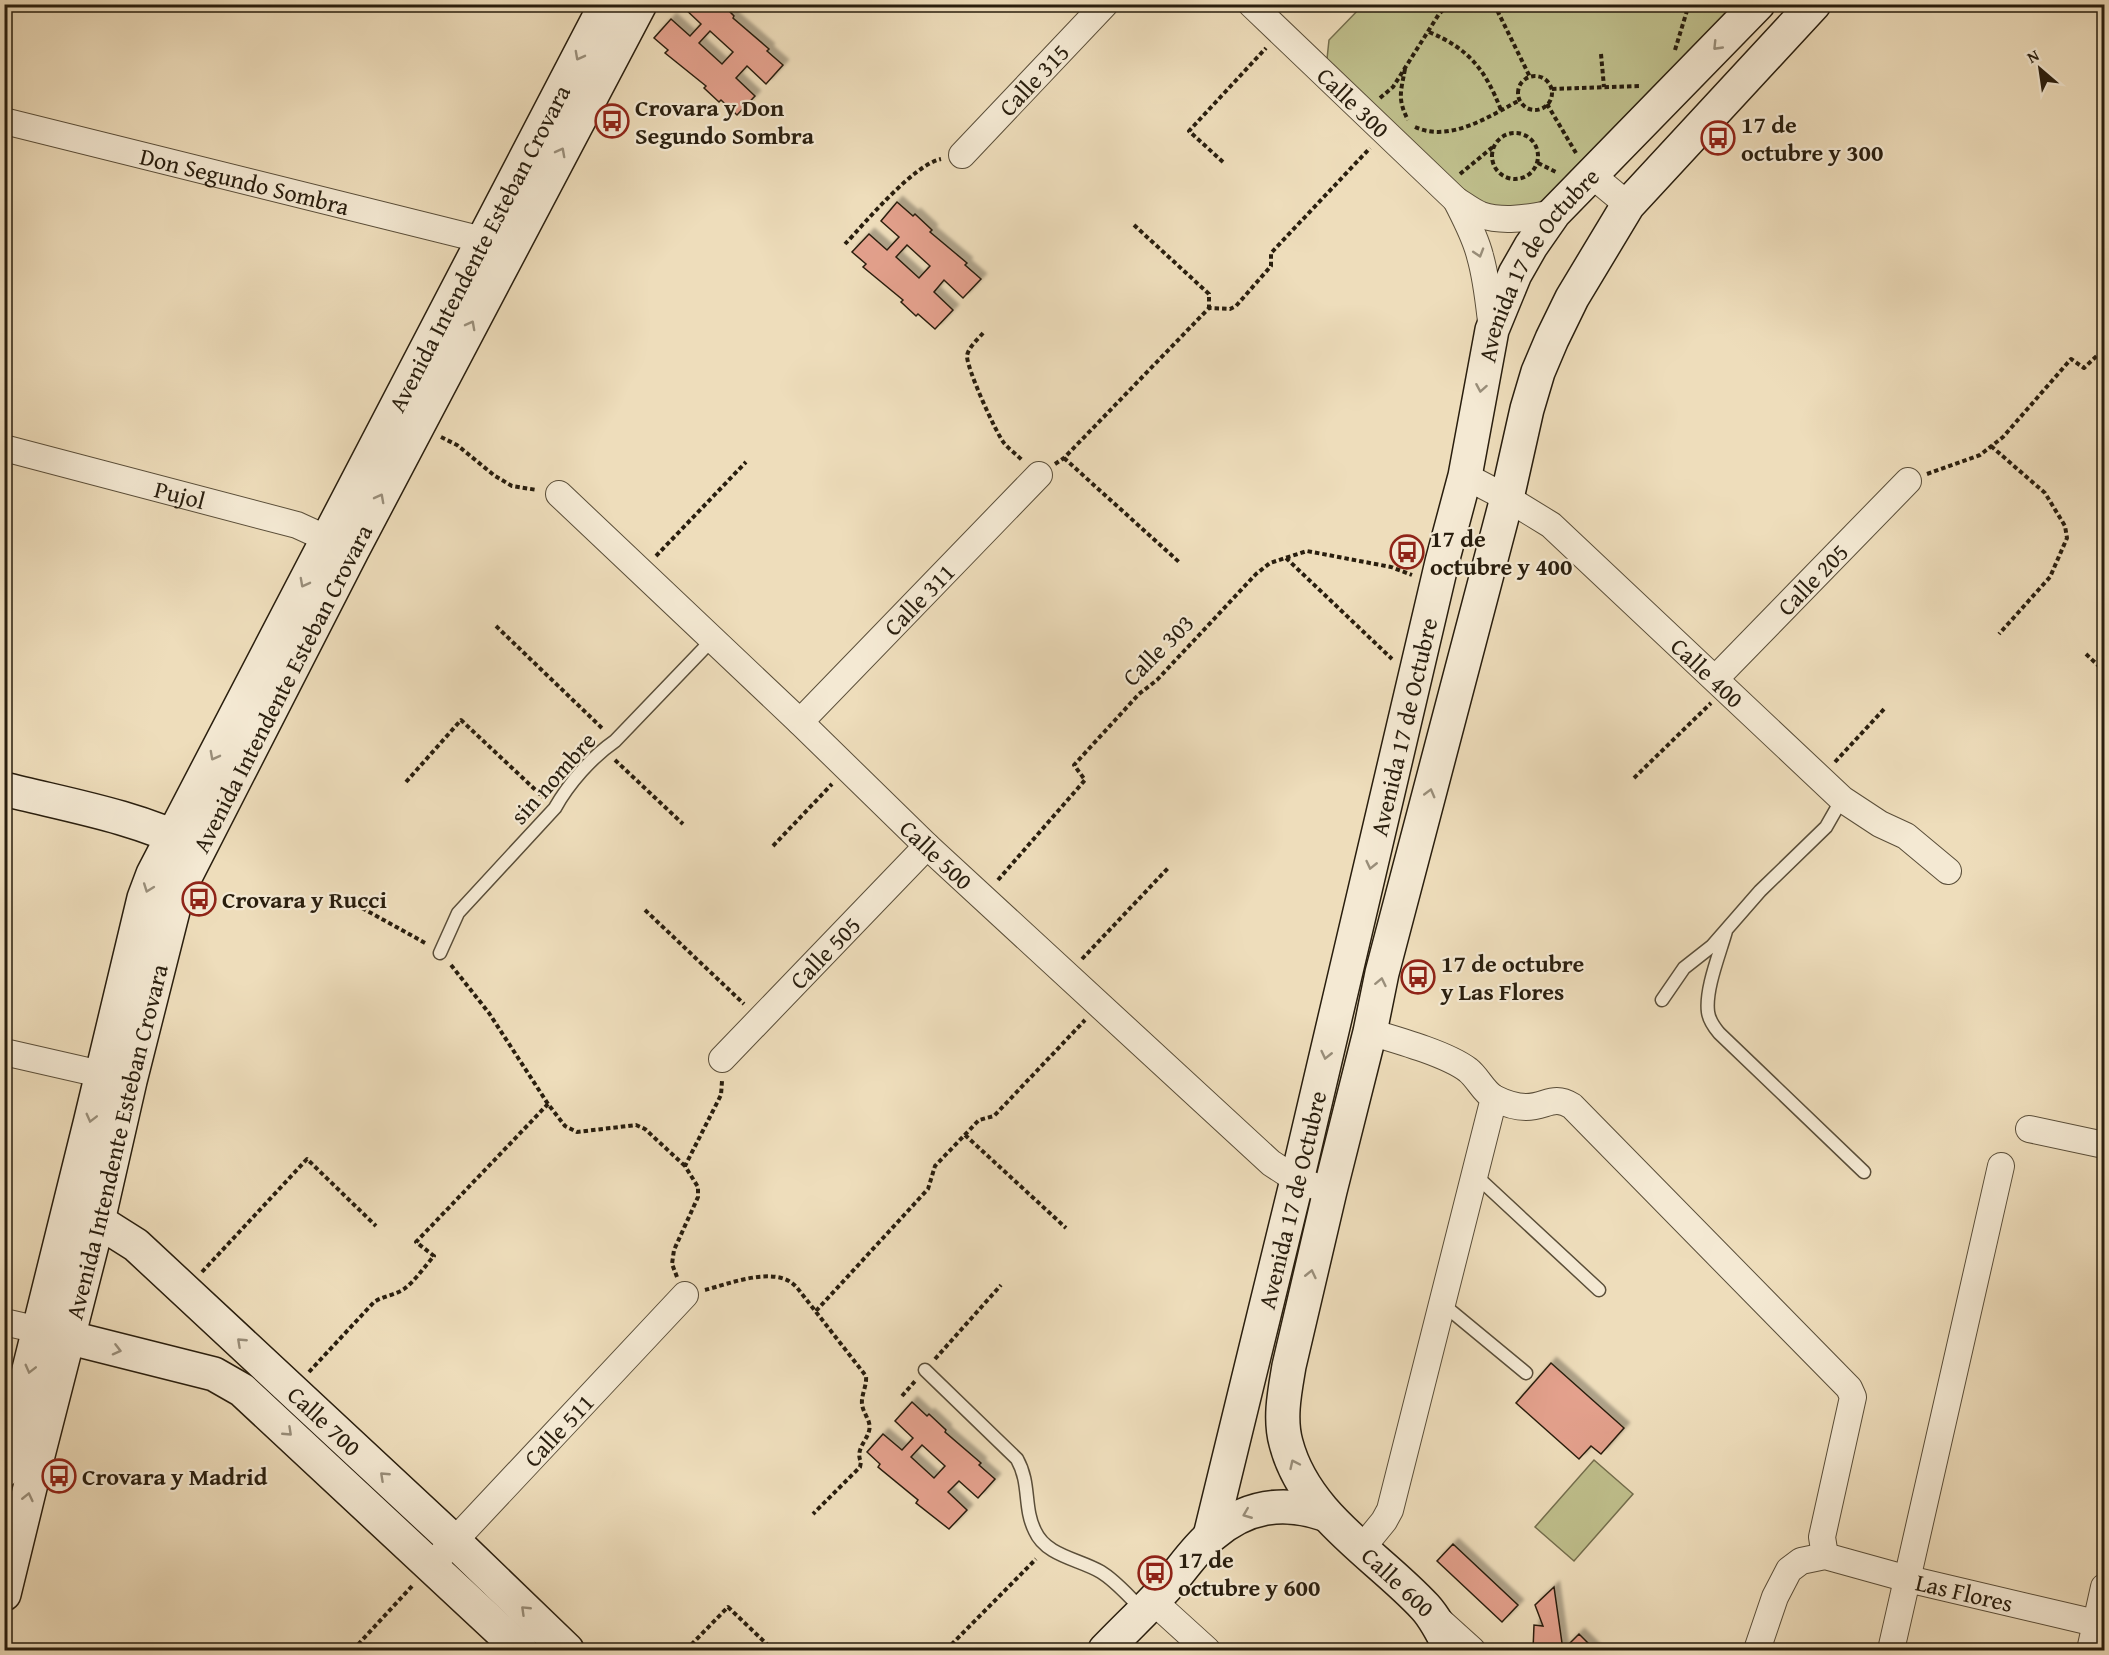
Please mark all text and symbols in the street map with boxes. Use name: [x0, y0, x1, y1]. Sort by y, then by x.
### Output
street label: Calle 315: [990, 35, 1077, 124]
one-way arrow: [1713, 39, 1724, 49]
north arrow: [2010, 39, 2070, 99]
text: N: [2022, 43, 2043, 69]
one-way arrow: [575, 50, 586, 61]
street label: Calle 300: [1309, 59, 1398, 146]
street label: Avenida Intendente Esteban Crovara: [379, 78, 579, 418]
place label: Crovara y Don Segundo Sombra: [635, 90, 815, 153]
bus stop icon: Crovara y Don Segundo Sombra: [594, 103, 630, 139]
place label: 17 de octubre y 300: [1741, 107, 1883, 170]
bus stop icon: 17 de octubre y 300: [1700, 120, 1736, 156]
street label: Don Segundo Sombra: [136, 138, 354, 224]
one-way arrow: [554, 148, 566, 159]
street label: Avenida 17 de Octubre: [1469, 159, 1607, 365]
one-way arrow: [1472, 248, 1484, 258]
one-way arrow: [464, 321, 475, 331]
one-way arrow: [1475, 383, 1488, 393]
street label: Pujol: [151, 471, 210, 518]
one-way arrow: [373, 493, 384, 504]
street label: Avenida Intendente Esteban Crovara: [183, 517, 381, 859]
place label: 17 de octubre y 400: [1430, 521, 1572, 584]
bus stop icon: 17 de octubre y 400: [1389, 534, 1425, 570]
street label: Calle 205: [1769, 535, 1856, 623]
street label: Calle 311: [875, 555, 962, 643]
one-way arrow: [300, 577, 311, 587]
street label: Calle 303: [1114, 606, 1202, 694]
street label: Avenida 17 de Octubre: [1361, 614, 1446, 840]
street label: Calle 400: [1663, 629, 1752, 716]
street label: sin nombre: [502, 724, 604, 832]
one-way arrow: [210, 750, 221, 760]
one-way arrow: [1422, 788, 1435, 798]
street label: Calle 500: [892, 811, 981, 898]
one-way arrow: [1365, 860, 1378, 870]
bus stop icon: Crovara y Rucci: [181, 881, 217, 917]
one-way arrow: [143, 882, 156, 893]
place label: Crovara y Rucci: [222, 882, 387, 917]
street label: Calle 505: [781, 908, 868, 997]
place label: 17 de octubre y Las Flores: [1440, 946, 1584, 1009]
bus stop icon: 17 de octubre y Las Flores: [1400, 959, 1436, 995]
street label: Avenida Intendente Esteban Crovara: [56, 960, 177, 1323]
one-way arrow: [1373, 977, 1386, 987]
one-way arrow: [1321, 1049, 1334, 1059]
street label: Avenida 17 de Octubre: [1249, 1087, 1335, 1313]
one-way arrow: [86, 1113, 99, 1123]
one-way arrow: [1303, 1269, 1316, 1279]
one-way arrow: [238, 1339, 249, 1350]
one-way arrow: [111, 1342, 121, 1355]
one-way arrow: [24, 1364, 37, 1374]
street label: Calle 700: [280, 1377, 369, 1464]
street label: Calle 511: [515, 1386, 602, 1475]
one-way arrow: [281, 1425, 291, 1436]
bus stop icon: Crovara y Madrid: [41, 1458, 77, 1494]
place label: Crovara y Madrid: [82, 1459, 268, 1494]
one-way arrow: [1290, 1459, 1302, 1470]
one-way arrow: [380, 1472, 391, 1483]
one-way arrow: [20, 1492, 33, 1502]
one-way arrow: [1242, 1507, 1253, 1519]
street label: Calle 600: [1353, 1539, 1443, 1625]
place label: 17 de octubre y 600: [1178, 1542, 1320, 1605]
bus stop icon: 17 de octubre y 600: [1137, 1555, 1173, 1591]
street label: Las Flores: [1912, 1564, 2017, 1621]
one-way arrow: [522, 1606, 532, 1617]

